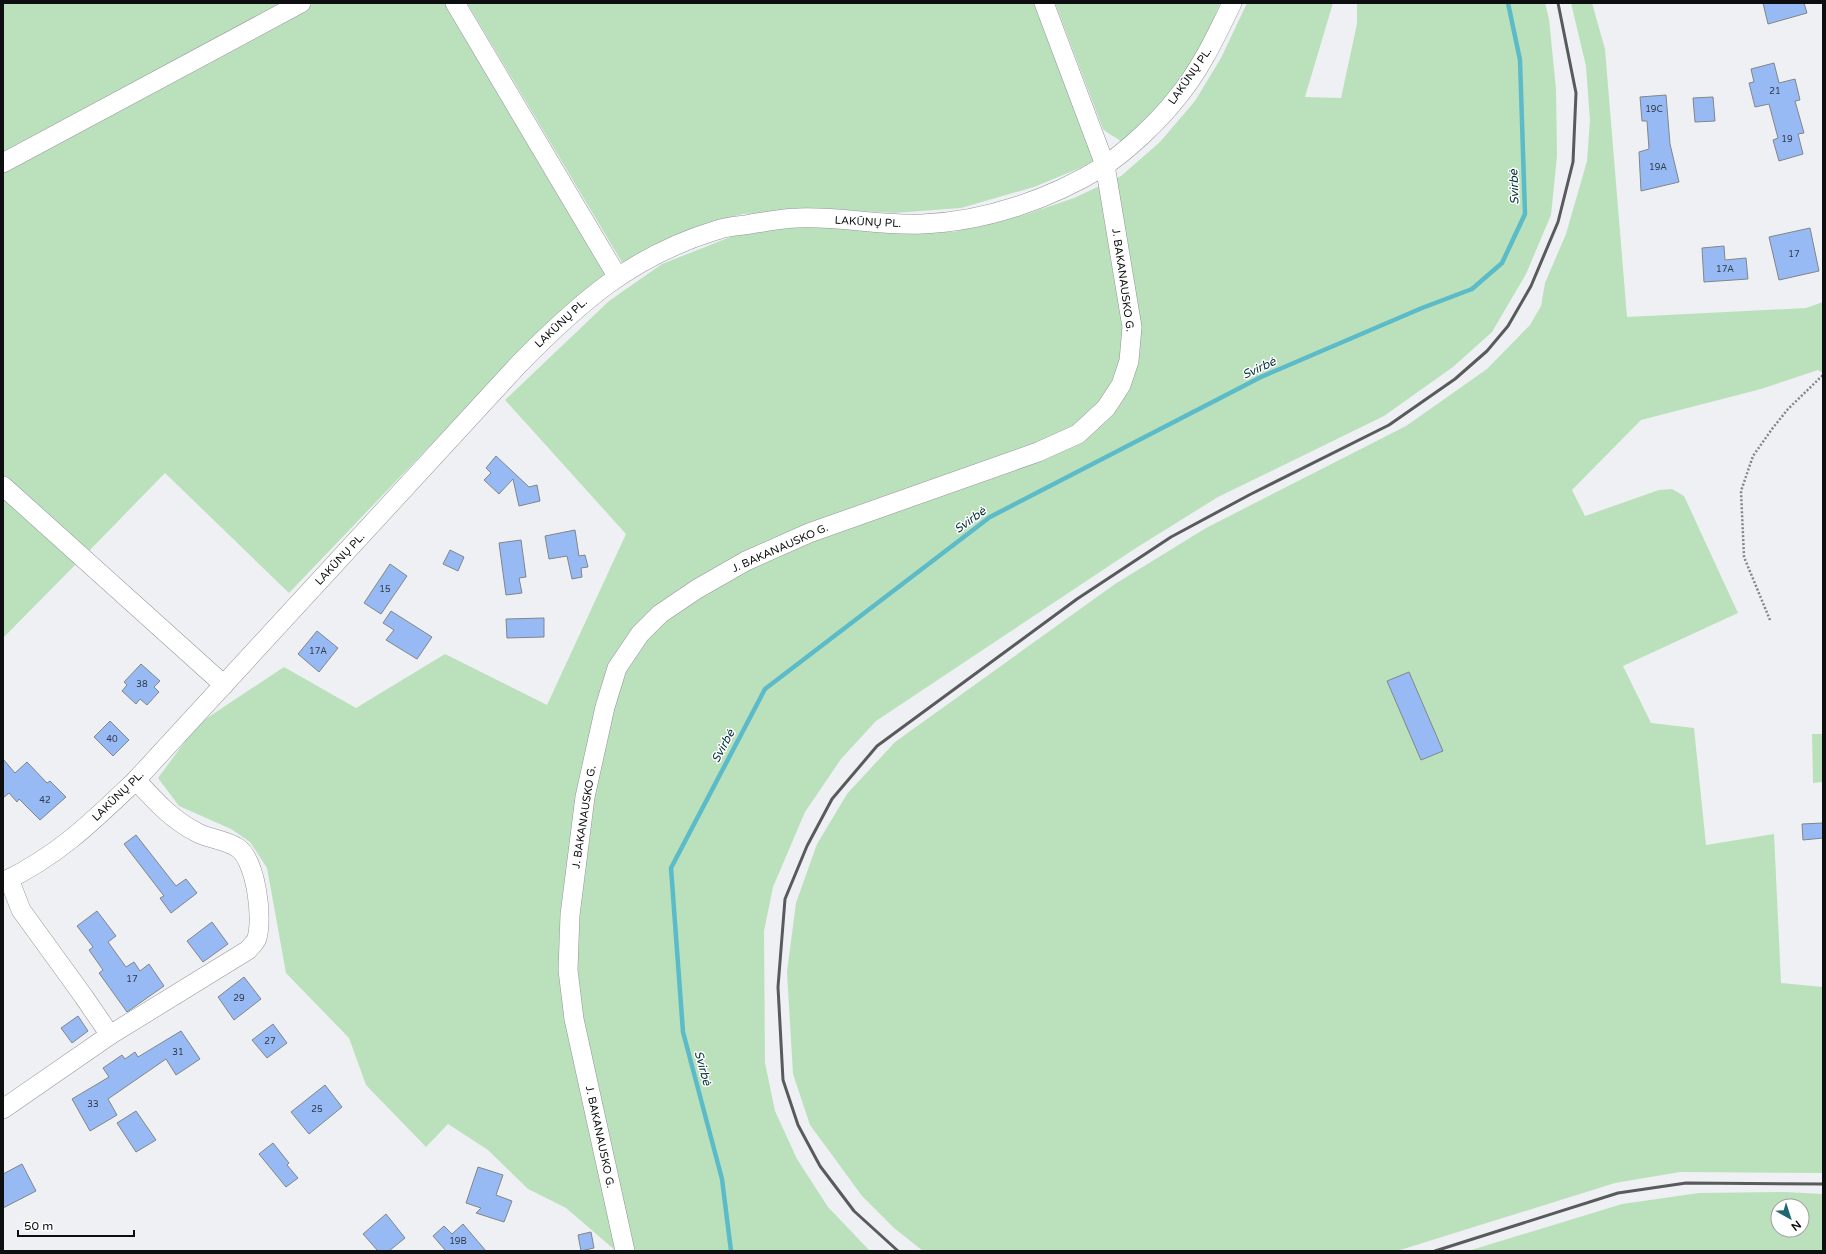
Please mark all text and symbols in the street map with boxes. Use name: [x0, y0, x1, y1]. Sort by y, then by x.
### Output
street label: LAKŪNŲ PL.: [1166, 45, 1215, 107]
house number: 21: [1769, 86, 1781, 97]
house number: 19C: [1645, 104, 1663, 115]
house number: 19: [1781, 134, 1793, 145]
house number: 19A: [1649, 162, 1667, 173]
water label: Svirbė: [1506, 168, 1522, 205]
street label: LAKŪNŲ PL.: [834, 214, 902, 230]
street label: J. BAKANAUSKO G.: [1109, 228, 1137, 333]
house number: 17: [1788, 249, 1800, 260]
house number: 17A: [1716, 264, 1734, 275]
street label: LAKŪNŲ PL.: [532, 295, 590, 350]
water label: Svirbė: [1240, 354, 1279, 382]
water label: Svirbė: [952, 503, 989, 536]
street label: J. BAKANAUSKO G.: [730, 521, 830, 575]
street label: LAKŪNŲ PL.: [313, 530, 368, 588]
house number: 15: [379, 584, 391, 595]
house number: 17A: [309, 646, 327, 657]
house number: 38: [136, 679, 148, 690]
water label: Svirbė: [709, 726, 738, 765]
house number: 40: [106, 734, 118, 745]
street label: J. BAKANAUSKO G.: [569, 764, 599, 869]
street label: LAKŪNŲ PL.: [90, 768, 147, 824]
house number: 42: [39, 795, 51, 806]
house number: 17: [126, 974, 138, 985]
house number: 29: [233, 993, 245, 1004]
house number: 27: [264, 1036, 276, 1047]
house number: 31: [172, 1047, 184, 1058]
water label: Svirbė: [692, 1049, 715, 1088]
street label: J. BAKANAUSKO G.: [583, 1085, 617, 1189]
house number: 33: [87, 1099, 99, 1110]
house number: 25: [311, 1104, 323, 1115]
north arrow: [1770, 1198, 1810, 1238]
scale bar: [18, 1212, 134, 1238]
text: N: [1788, 1218, 1804, 1233]
text: 50 m: [24, 1219, 53, 1233]
house number: 19B: [449, 1236, 467, 1247]

